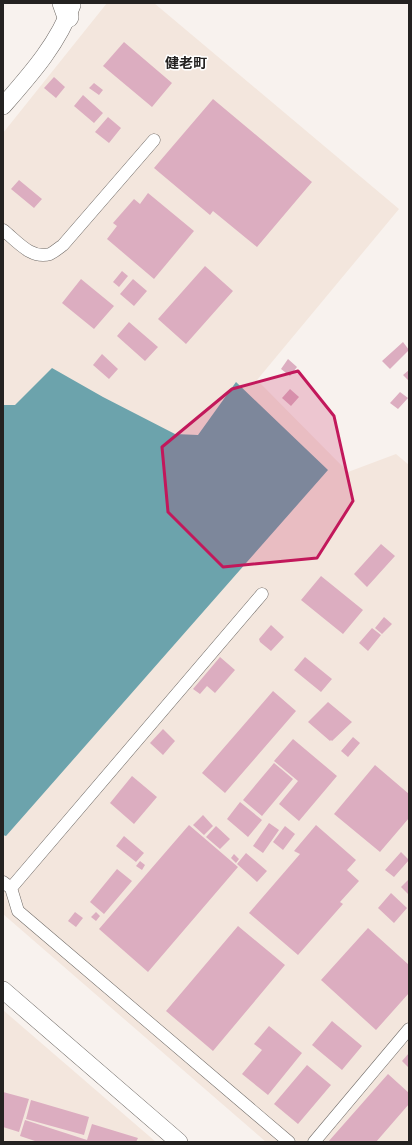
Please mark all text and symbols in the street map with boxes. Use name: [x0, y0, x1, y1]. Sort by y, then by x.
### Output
district label: 健老町: [165, 55, 207, 73]

